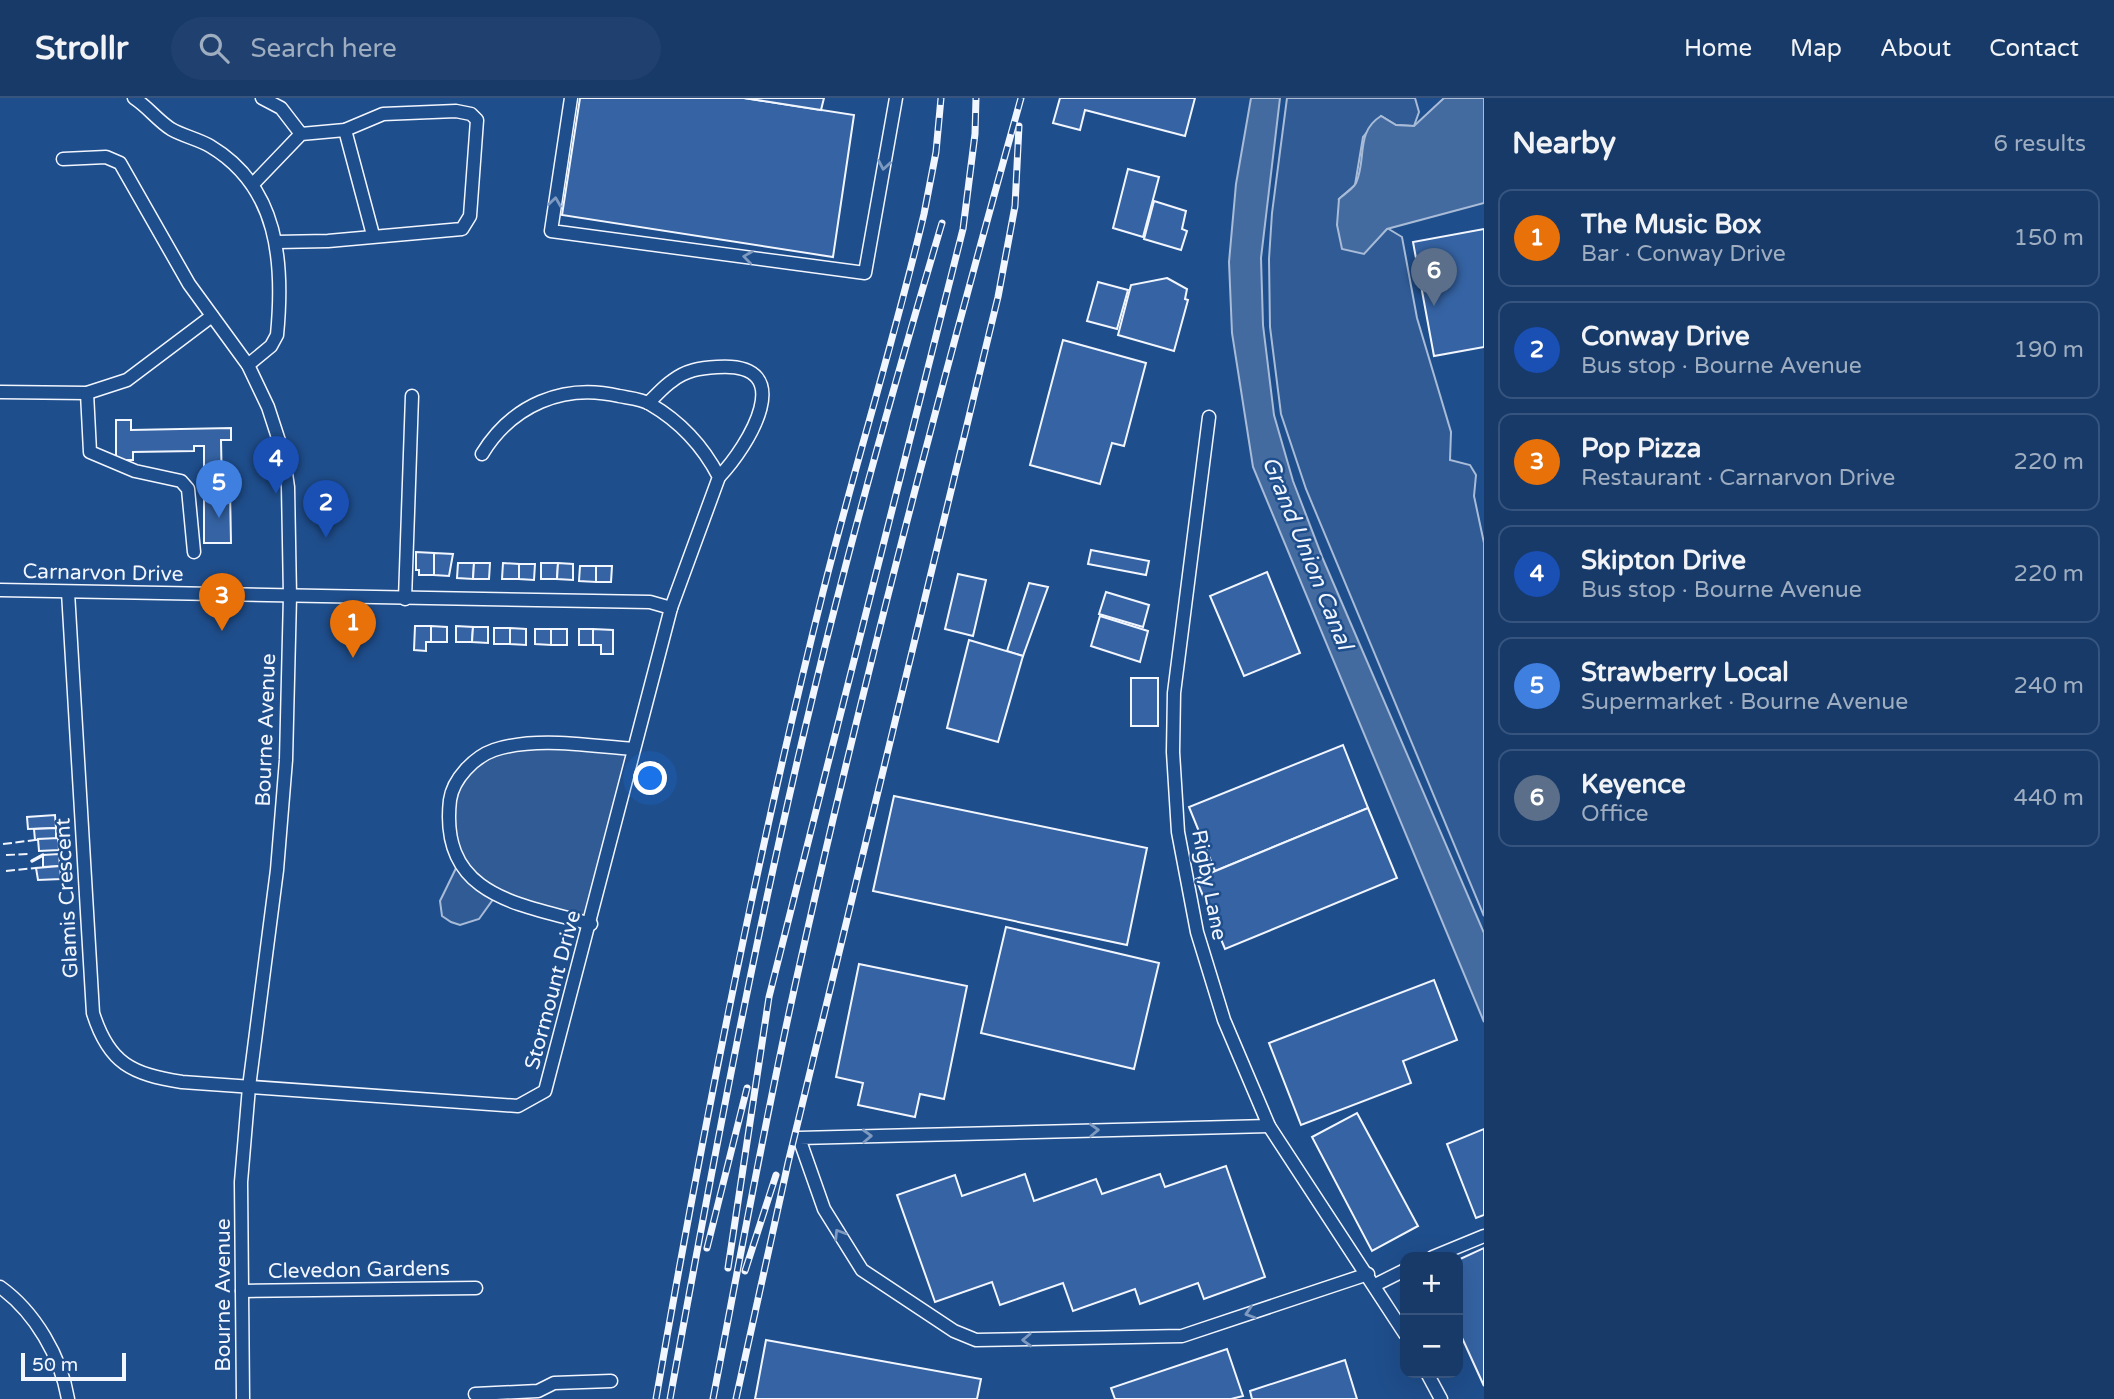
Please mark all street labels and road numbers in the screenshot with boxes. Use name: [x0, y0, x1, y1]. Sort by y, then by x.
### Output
street label: Carnarvon Drive: [22, 559, 184, 587]
street label: Bourne Avenue: [251, 653, 281, 807]
street label: Glamis Crescent: [50, 817, 84, 979]
street label: Rigby Lane: [1186, 828, 1232, 942]
street label: Stormount Drive: [520, 908, 586, 1072]
street label: Bourne Avenue: [211, 1218, 236, 1372]
street label: Clevedon Gardens: [268, 1256, 450, 1284]

